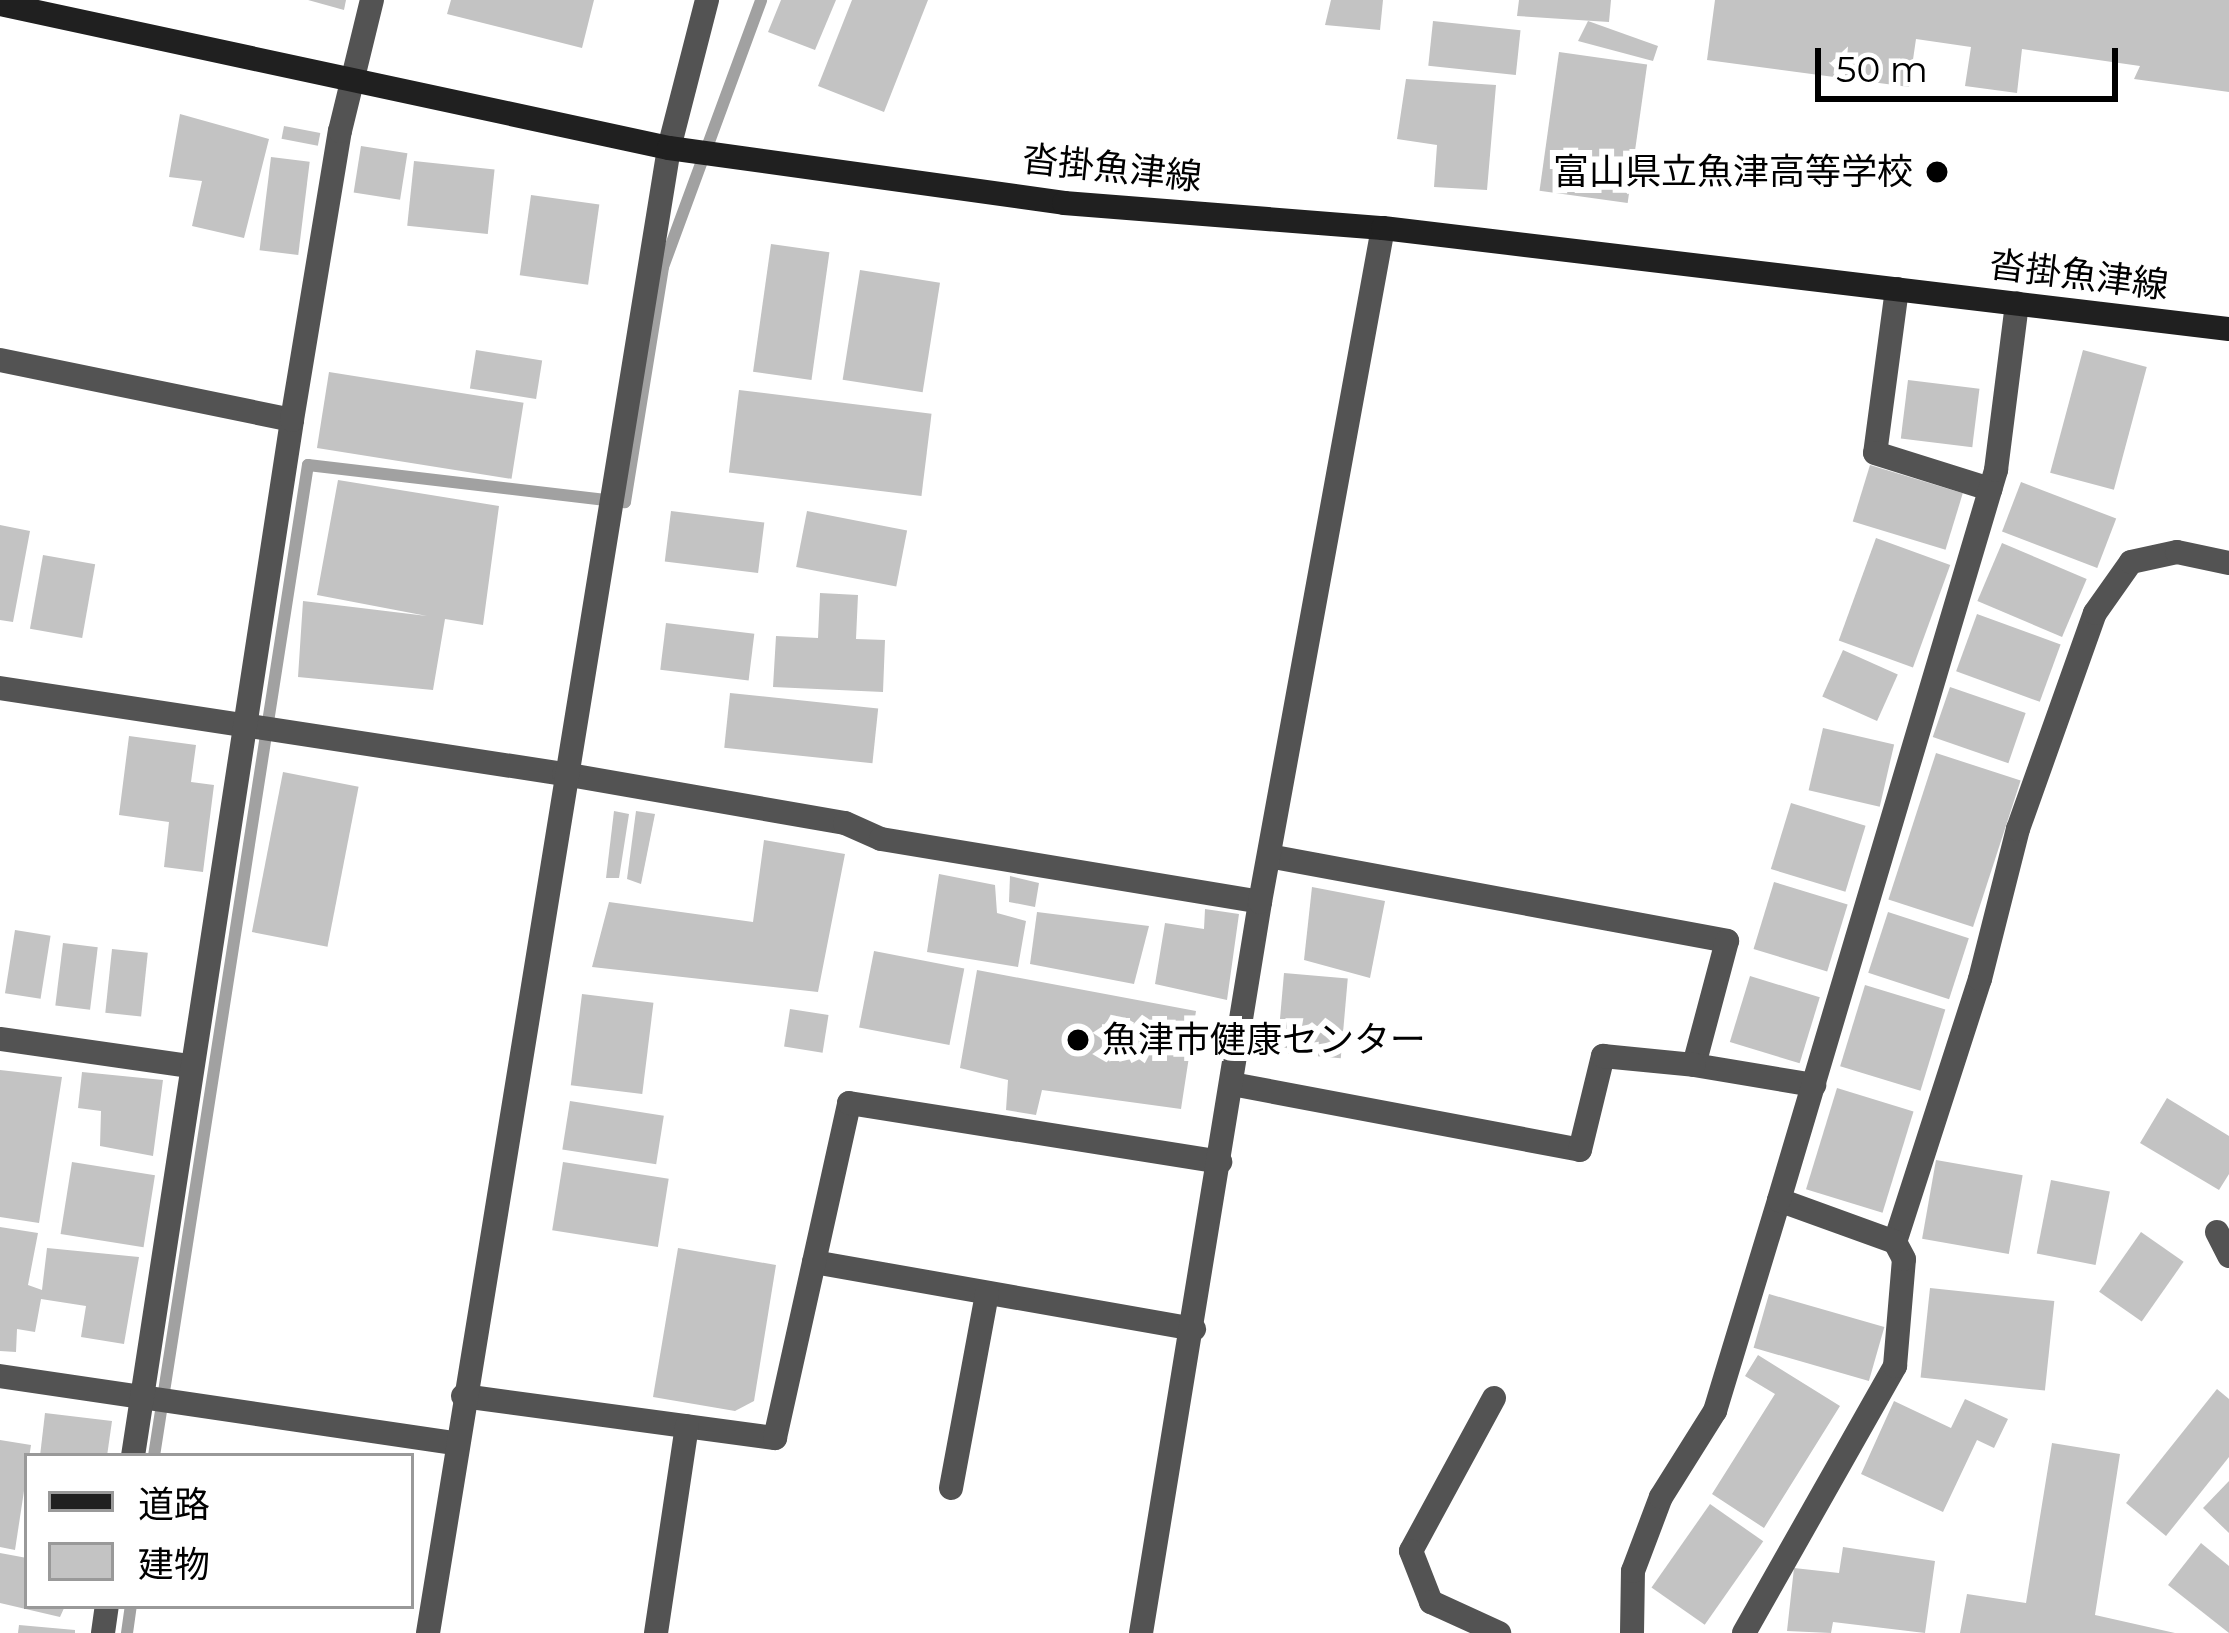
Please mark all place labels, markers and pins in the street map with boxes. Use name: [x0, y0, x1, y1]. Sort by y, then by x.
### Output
place label: 富山県立魚津高等学校: [1553, 150, 1913, 194]
marker: 富山県立魚津高等学校: [1924, 159, 1950, 185]
place label: 魚津市健康センター: [1102, 1018, 1426, 1062]
marker: 魚津市健康センター: [1065, 1027, 1091, 1053]

